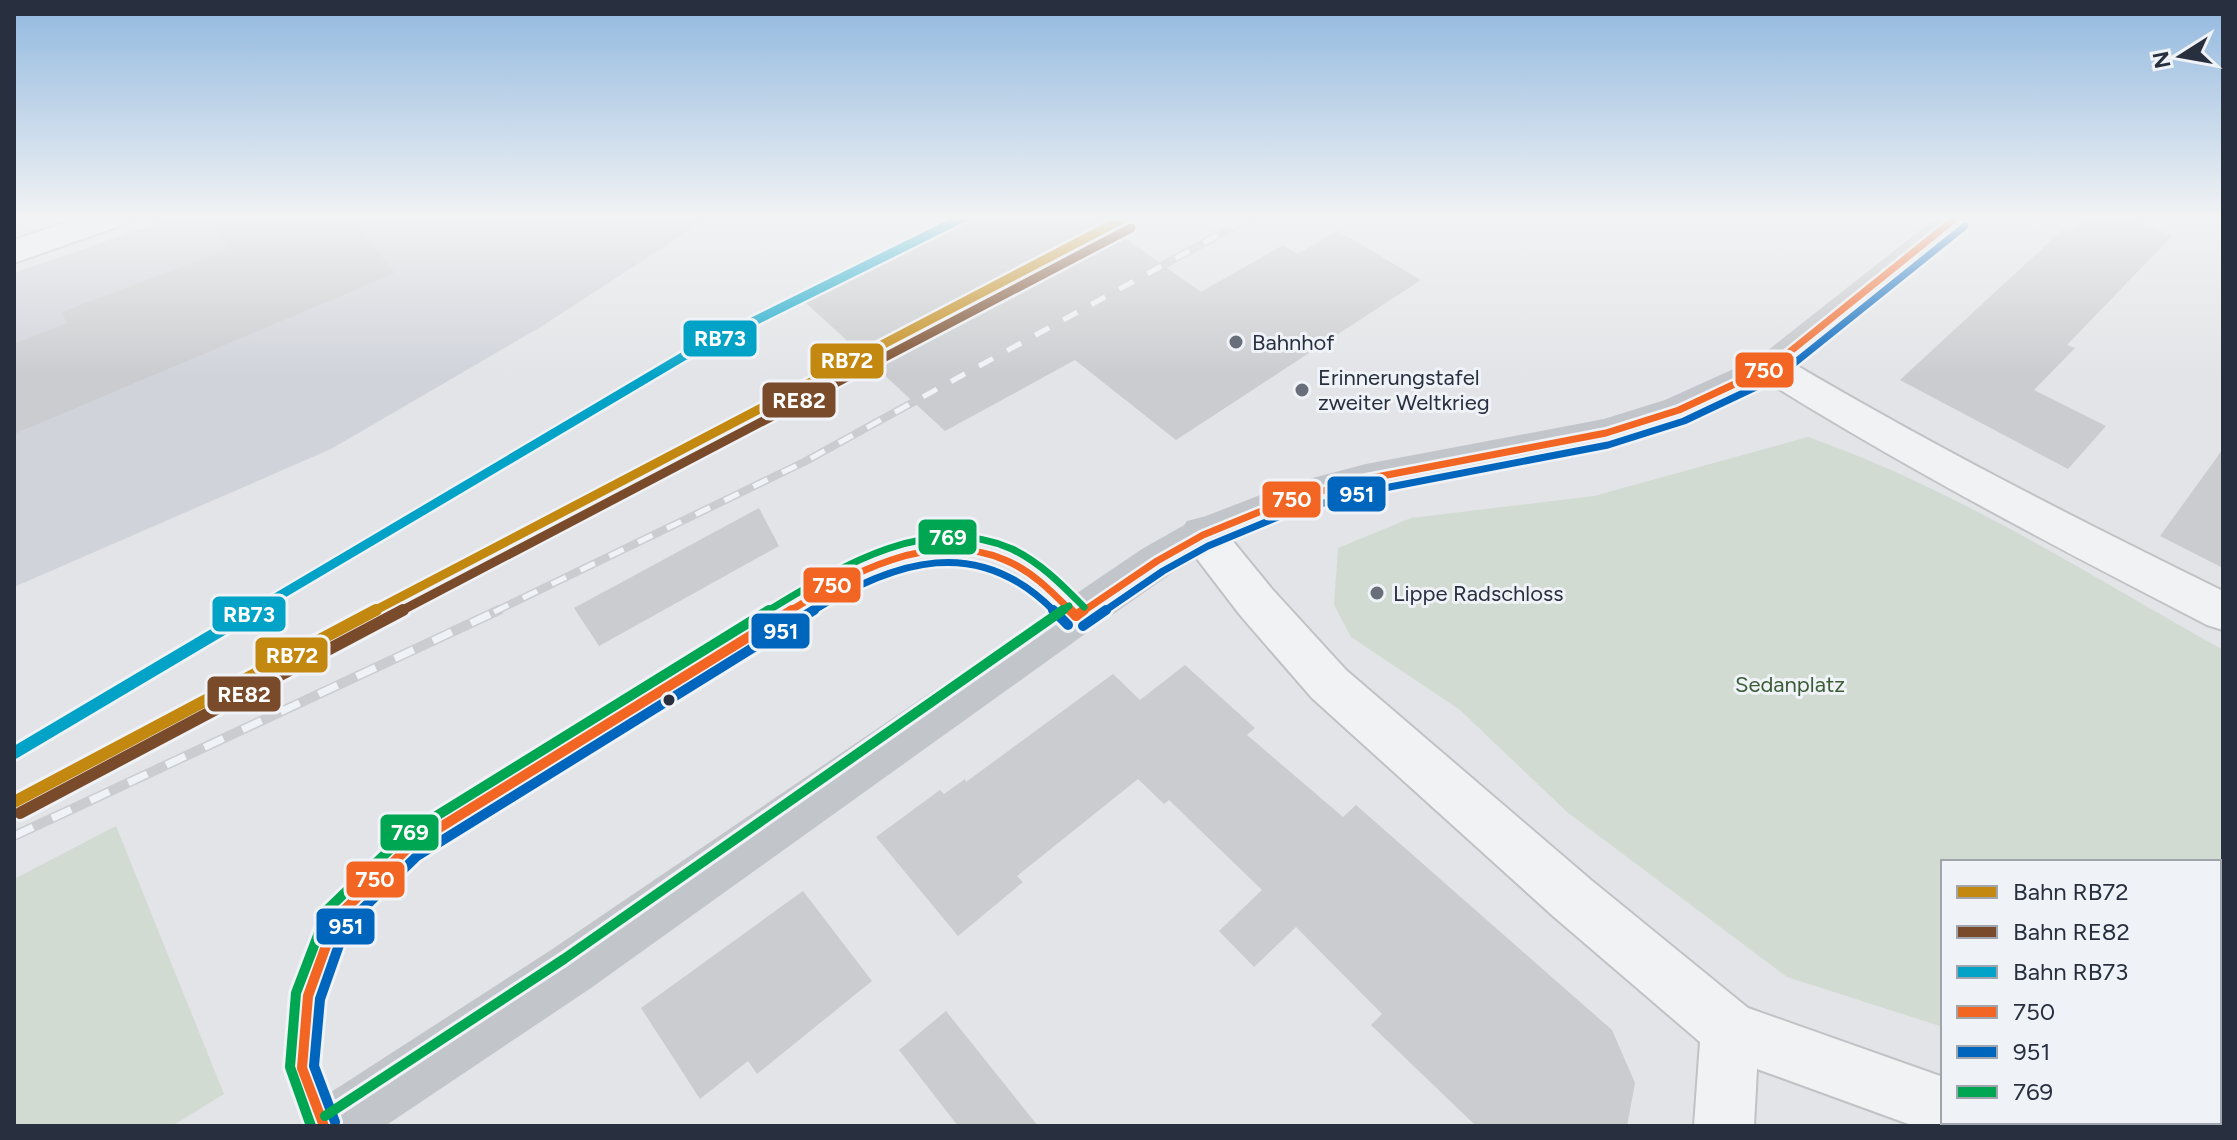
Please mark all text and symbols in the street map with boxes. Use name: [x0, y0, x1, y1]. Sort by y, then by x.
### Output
north arrow: [2141, 16, 2221, 96]
text: N: [2147, 49, 2177, 71]
line badge: RB73: [682, 319, 758, 358]
text: RB73: [694, 325, 746, 352]
place label: Bahnhof: [1252, 329, 1335, 356]
marker: Bahnhof: [1227, 333, 1245, 351]
line badge: RB72: [809, 342, 885, 380]
text: RB72: [821, 347, 873, 374]
line badge: 750: [1734, 351, 1795, 389]
text: 750: [1744, 357, 1784, 384]
place label: Erinnerungstafel zweiter Weltkrieg: [1318, 364, 1490, 416]
line badge: RE82: [761, 381, 837, 419]
marker: Erinnerungstafel zweiter Weltkrieg: [1293, 381, 1311, 399]
text: RE82: [772, 387, 826, 414]
line badge: 951: [1326, 475, 1387, 513]
line badge: 750: [1261, 480, 1322, 519]
text: 951: [1340, 481, 1374, 508]
text: 750: [1272, 486, 1312, 513]
line badge: 769: [917, 518, 978, 556]
text: 769: [929, 524, 967, 551]
line badge: 750: [802, 566, 862, 604]
text: 750: [812, 572, 852, 599]
place label: Lippe Radschloss: [1393, 580, 1563, 607]
marker: Lippe Radschloss: [1368, 584, 1386, 602]
line badge: RB73: [211, 595, 287, 633]
text: RB73: [223, 601, 275, 628]
line badge: 951: [750, 612, 811, 650]
text: 951: [764, 618, 798, 645]
line badge: RB72: [254, 636, 329, 674]
text: RB72: [266, 642, 318, 669]
park label: Sedanplatz: [1735, 671, 1845, 698]
line badge: RE82: [206, 675, 282, 713]
text: RE82: [217, 681, 271, 708]
unlabelled marker: [661, 692, 677, 708]
line badge: 769: [379, 813, 440, 852]
text: 769: [391, 819, 429, 846]
line badge: 750: [345, 860, 406, 899]
legend: [1941, 860, 2221, 1124]
text: 750: [355, 866, 395, 893]
text: Bahn RB72: [2013, 877, 2129, 906]
line badge: 951: [315, 907, 376, 946]
text: 951: [329, 913, 363, 940]
text: Bahn RE82: [2013, 917, 2130, 946]
text: Bahn RB73: [2013, 957, 2128, 986]
text: 750: [2013, 997, 2055, 1026]
text: 951: [2013, 1037, 2050, 1066]
text: 769: [2013, 1077, 2053, 1106]

